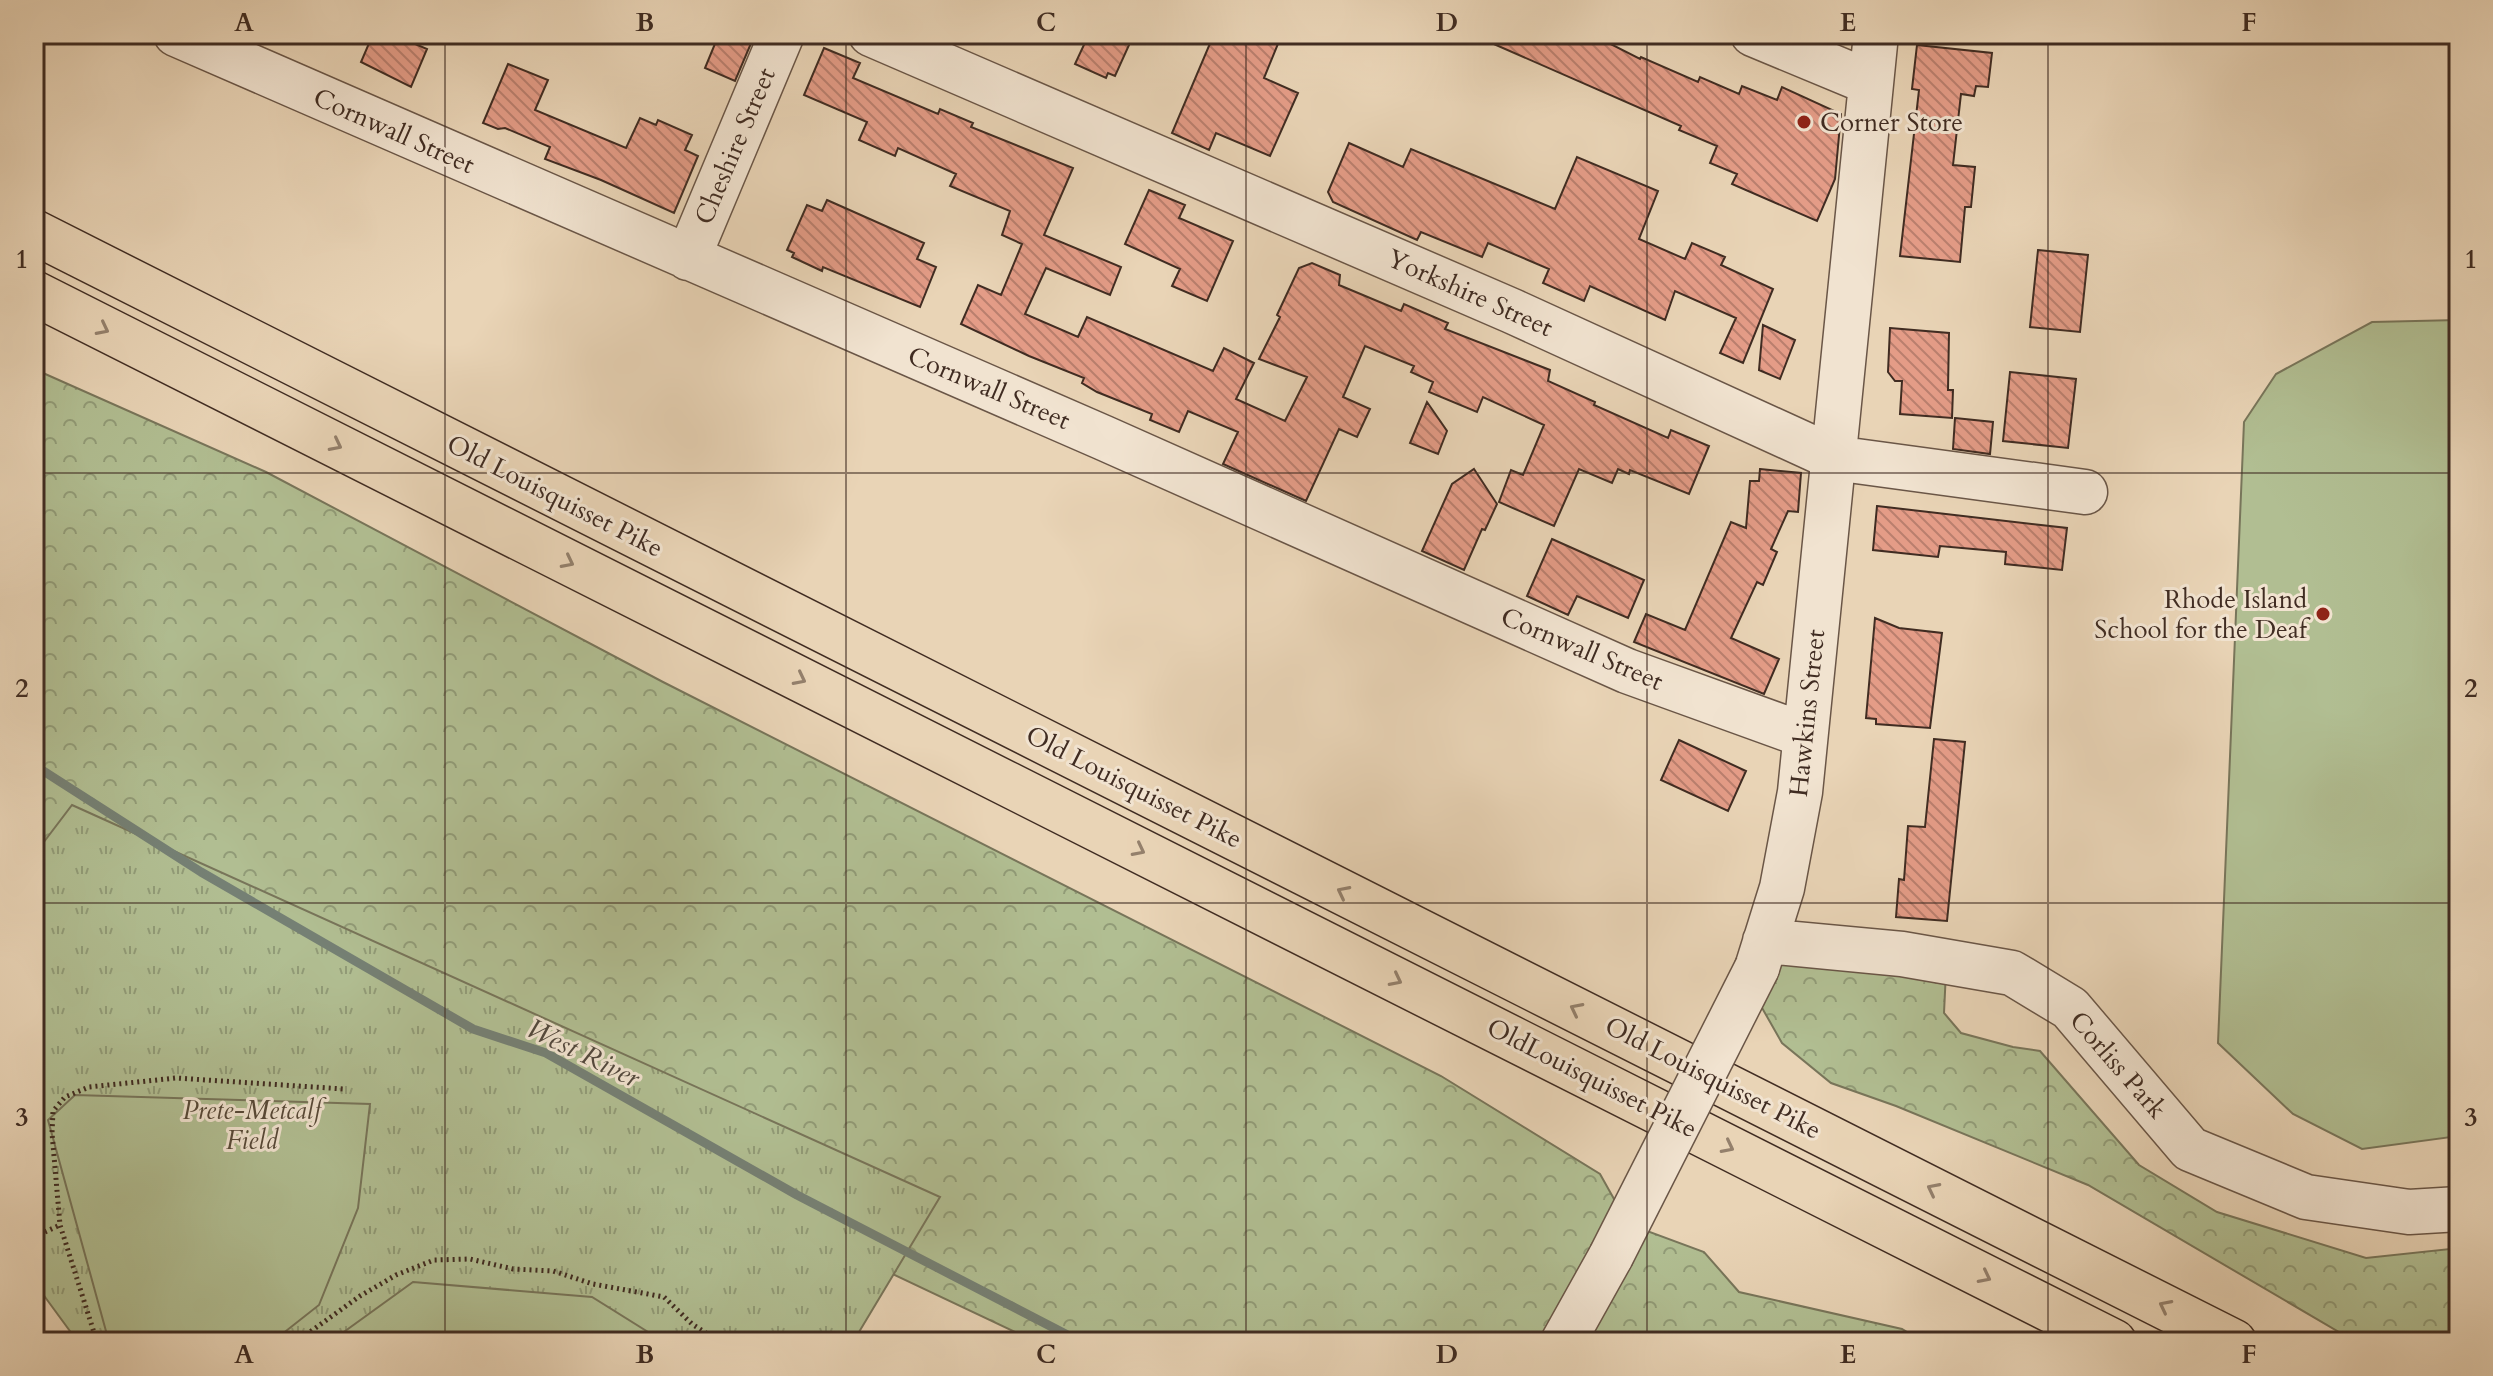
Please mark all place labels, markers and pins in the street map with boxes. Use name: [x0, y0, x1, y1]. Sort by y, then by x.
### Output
place label: Corner Store: [1820, 105, 1963, 140]
marker: Corner Store: [1795, 113, 1813, 131]
place label: Rhode Island School for the Deaf: [2094, 582, 2311, 647]
marker: Rhode Island School for the Deaf: [2314, 605, 2332, 623]

